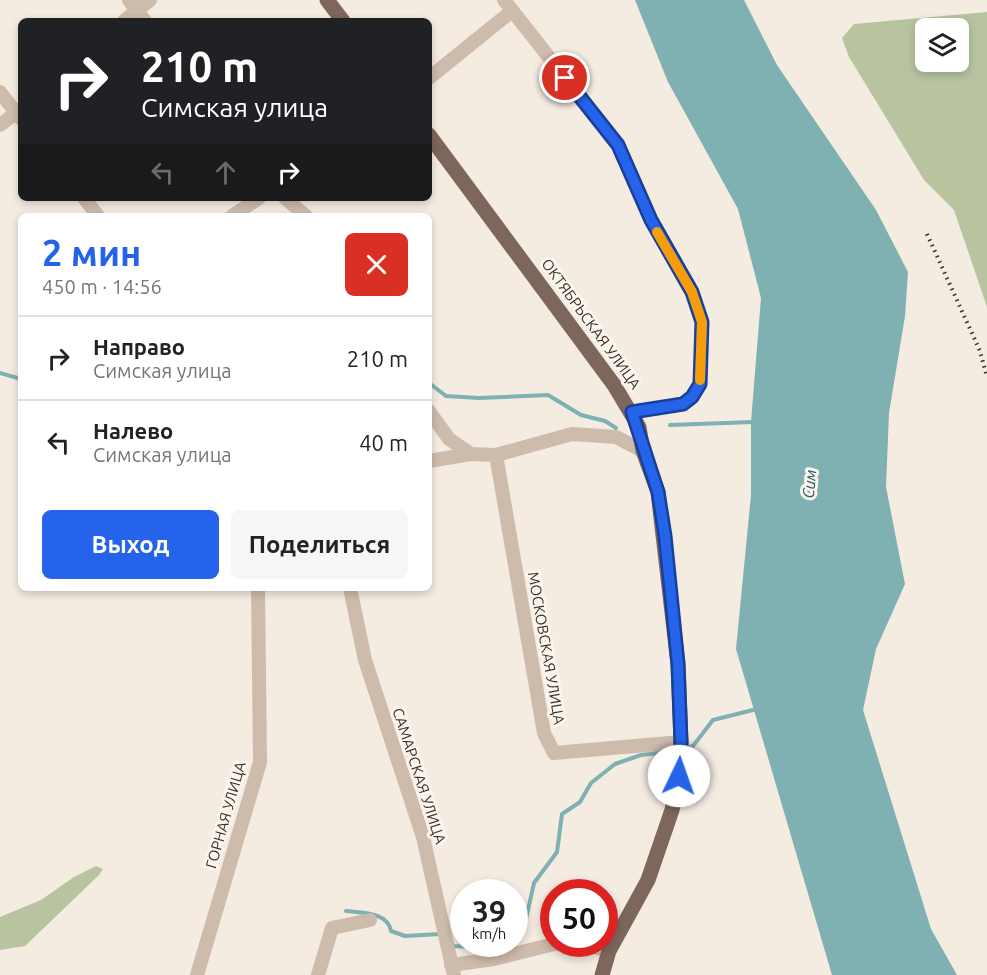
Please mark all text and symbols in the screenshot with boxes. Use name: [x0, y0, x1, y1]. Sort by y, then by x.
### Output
map controls: [915, 18, 969, 72]
button: layers: [915, 18, 969, 72]
icon: right: [42, 42, 120, 120]
text: 210 m: [141, 43, 258, 90]
pin: [539, 52, 590, 103]
icon: arrive: [548, 61, 581, 94]
text: Симская улица: [141, 92, 328, 122]
icon: left: [146, 156, 179, 189]
icon: ahead: [209, 156, 242, 189]
icon: right: [272, 156, 305, 189]
text: 2 мин: [42, 232, 141, 273]
button: close: [345, 233, 408, 296]
street label: ОКТЯБРЬСКАЯ УЛИЦА: [538, 255, 645, 392]
text: 450 m · 14:56: [42, 275, 162, 298]
text: Направо: [93, 334, 185, 359]
icon: right: [42, 342, 75, 375]
text: 210 m: [347, 346, 408, 371]
text: Симская улица: [93, 359, 232, 382]
text: Налево: [93, 418, 173, 443]
icon: left: [42, 426, 75, 459]
text: 40 m: [359, 430, 408, 455]
text: Симская улица: [93, 443, 232, 466]
water label: Сим: [799, 468, 819, 499]
button: Выход: [42, 510, 219, 579]
button: Поделиться: [231, 510, 408, 579]
street label: МОСКОВСКАЯ УЛИЦА: [525, 570, 568, 726]
street label: САМАРСКАЯ УЛИЦА: [389, 706, 450, 846]
position arrow: [647, 744, 711, 808]
street label: ГОРНАЯ УЛИЦА: [202, 759, 249, 870]
speed limit sign: 50: [540, 879, 618, 957]
text: 39: [472, 894, 506, 928]
text: km/h: [472, 925, 506, 942]

